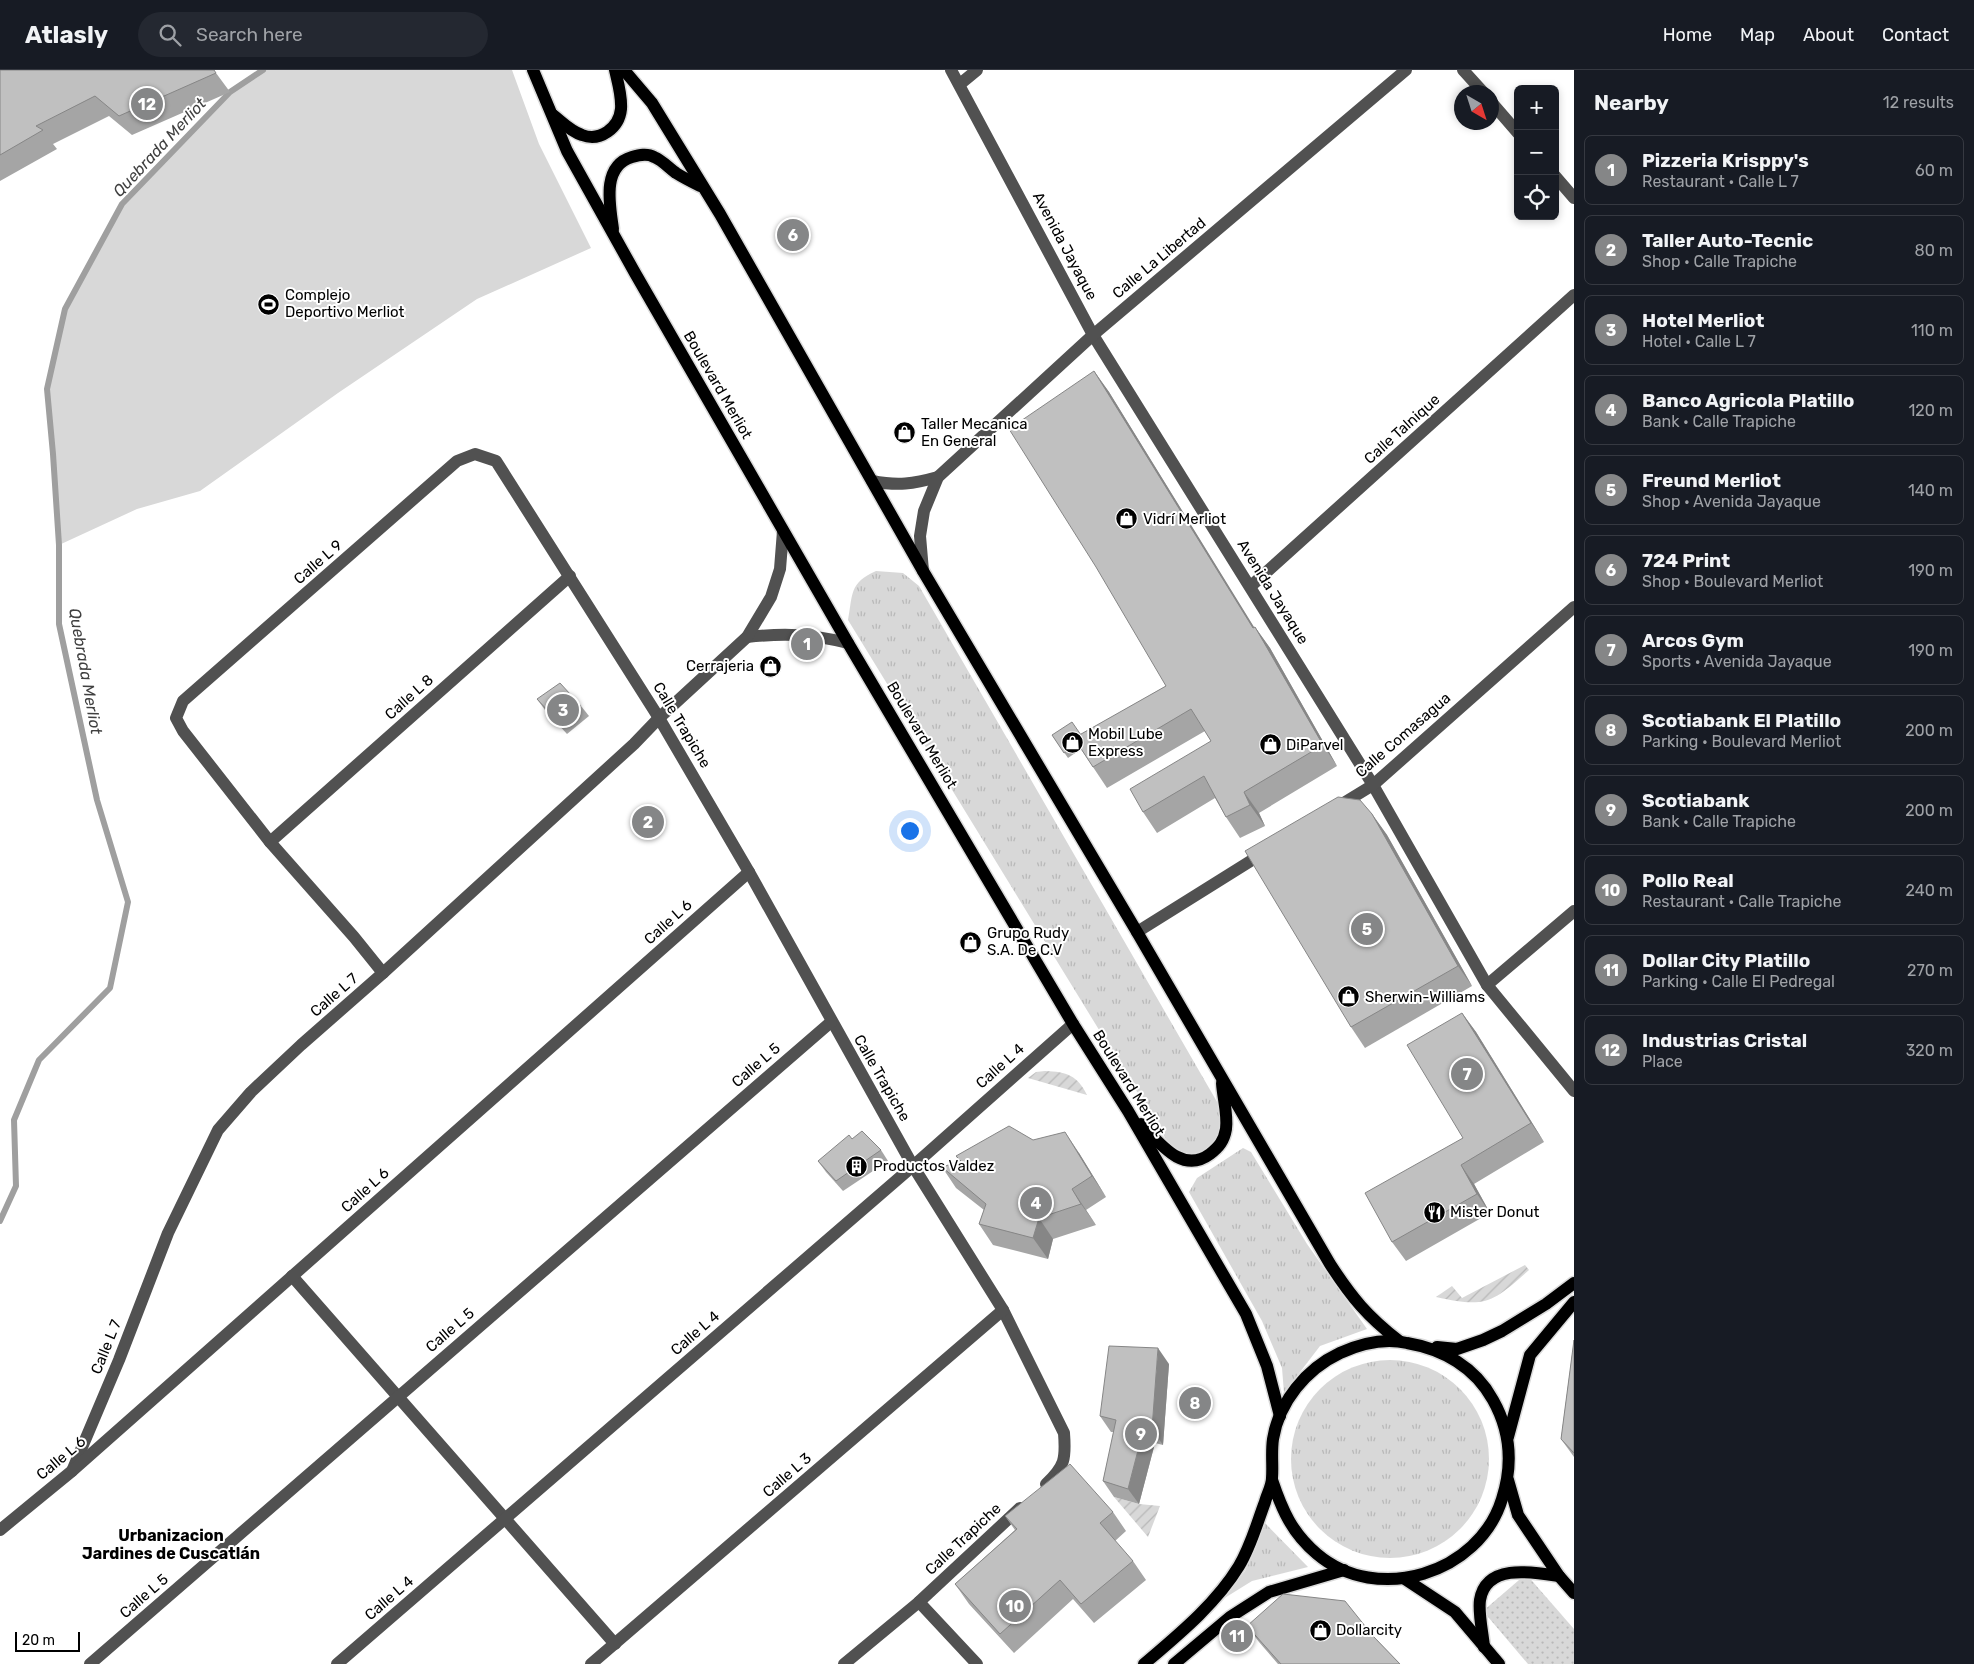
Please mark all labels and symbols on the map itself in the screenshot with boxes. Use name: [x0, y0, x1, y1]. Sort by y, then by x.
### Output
pin: 12: [131, 85, 163, 123]
north arrow: [1454, 85, 1499, 130]
water label: Quebrada Merliot: [109, 93, 211, 201]
street label: Avenida Jayaque: [1029, 189, 1101, 303]
street label: Calle La Libertad: [1109, 214, 1209, 302]
pin: 6: [777, 216, 809, 254]
place label: Complejo Deportivo Merliot: [285, 286, 405, 321]
sports icon: Complejo Deportivo Merliot: [257, 292, 281, 316]
street label: Boulevard Merliot: [680, 328, 756, 442]
street label: Calle Talnique: [1360, 390, 1444, 468]
place label: Taller Mecanica En General: [921, 415, 1027, 450]
shop icon: Taller Mecanica En General: [893, 421, 917, 445]
shop icon: Vidrí Merliot: [1115, 507, 1139, 531]
place label: Vidrí Merliot: [1143, 510, 1226, 528]
street label: Calle L 9: [290, 536, 346, 588]
street label: Avenida Jayaque: [1234, 536, 1312, 648]
water label: Quebrada Merliot: [65, 606, 106, 737]
pin: 1: [791, 625, 823, 663]
shop icon: Cerrajeria: [758, 654, 782, 678]
place label: Cerrajeria: [686, 657, 754, 675]
street label: Calle L 8: [381, 671, 437, 723]
street label: Boulevard Merliot: [883, 678, 961, 792]
street label: Calle Trapiche: [649, 679, 715, 771]
street label: Calle Comasagua: [1352, 689, 1454, 781]
pin: 3: [547, 691, 579, 729]
place label: Mobil Lube Express: [1088, 725, 1163, 760]
shop icon: Mobil Lube Express: [1060, 731, 1084, 755]
shop icon: DiParvel: [1258, 733, 1282, 757]
place label: DiParvel: [1286, 736, 1344, 754]
pin: 2: [632, 803, 664, 841]
your location: [897, 818, 923, 844]
street label: Calle L 6: [640, 896, 696, 948]
pin: 5: [1351, 910, 1383, 948]
place label: Grupo Rudy S.A. De C.V: [987, 924, 1069, 959]
shop icon: Grupo Rudy S.A. De C.V: [959, 930, 983, 954]
street label: Calle L 7: [307, 969, 362, 1021]
shop icon: Sherwin-Williams: [1337, 985, 1361, 1009]
place label: Sherwin-Williams: [1365, 988, 1485, 1006]
street label: Boulevard Merliot: [1089, 1027, 1169, 1139]
street label: Calle Trapiche: [850, 1032, 914, 1124]
street label: Calle L 5: [728, 1039, 784, 1091]
street label: Calle L 4: [972, 1040, 1028, 1092]
pin: 7: [1451, 1055, 1483, 1093]
building icon: Productos Valdez: [845, 1154, 869, 1178]
place label: Productos Valdez: [873, 1157, 995, 1175]
street label: Calle L 6: [337, 1164, 393, 1216]
pin: 4: [1020, 1184, 1052, 1222]
restaurant icon: Mister Donut: [1422, 1200, 1446, 1224]
place label: Mister Donut: [1450, 1203, 1540, 1221]
street label: Calle L 5: [422, 1304, 478, 1356]
street label: Calle L 4: [667, 1307, 723, 1359]
street label: Calle L 7: [87, 1317, 125, 1377]
pin: 8: [1179, 1384, 1211, 1422]
pin: 9: [1125, 1415, 1157, 1453]
street label: Calle L 6: [33, 1432, 89, 1484]
street label: Calle L 3: [759, 1449, 815, 1501]
street label: Calle Trapiche: [921, 1499, 1005, 1579]
district label: Urbanizacion Jardines de Cuscatlán: [82, 1526, 260, 1563]
street label: Calle L 5: [116, 1570, 172, 1622]
street label: Calle L 4: [361, 1572, 417, 1624]
pin: 10: [999, 1587, 1031, 1625]
pin: 11: [1221, 1617, 1253, 1655]
shop icon: Dollarcity: [1308, 1618, 1332, 1642]
place label: Dollarcity: [1336, 1621, 1402, 1639]
scale bar: [15, 1629, 80, 1652]

